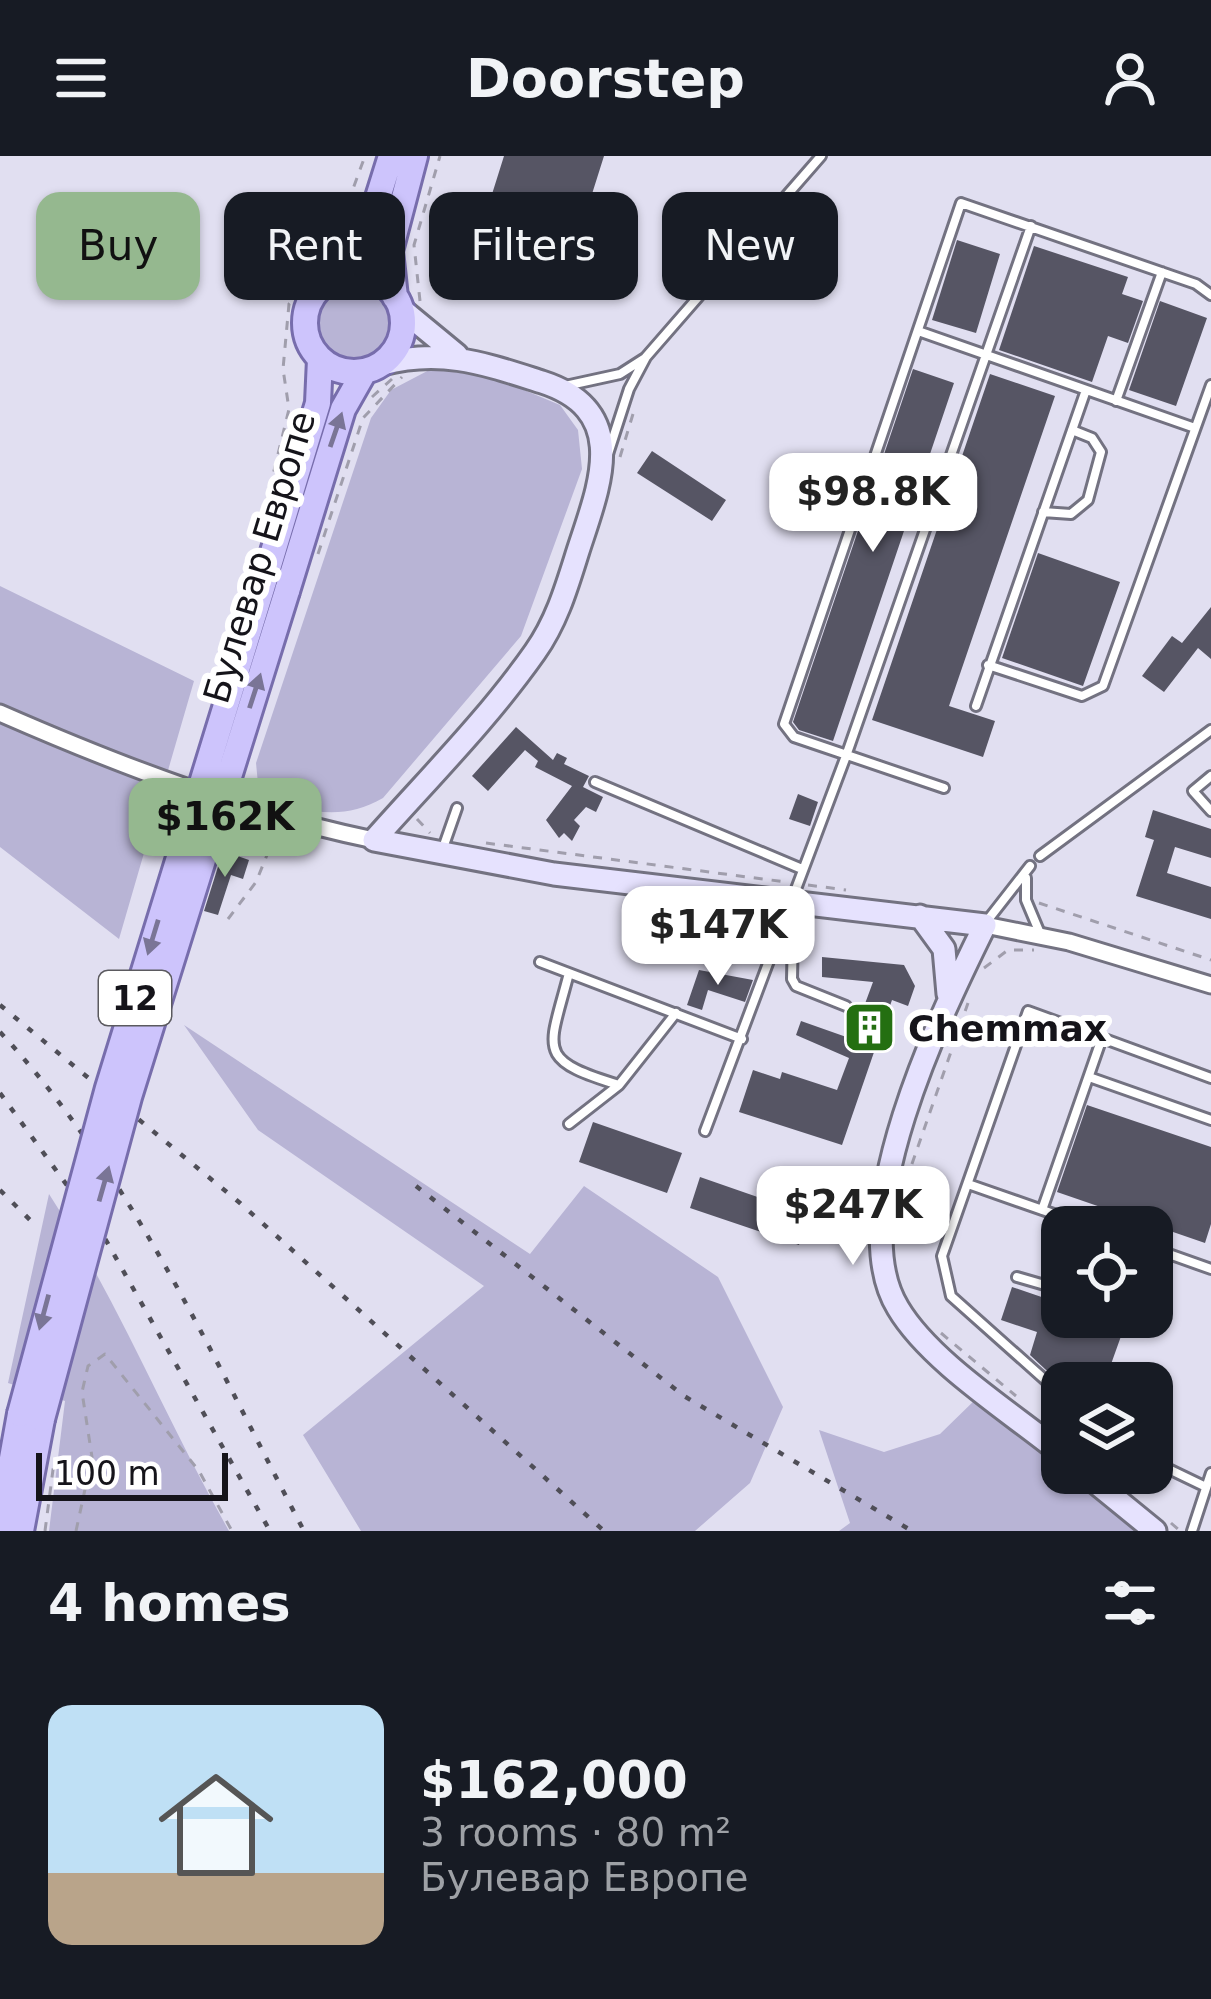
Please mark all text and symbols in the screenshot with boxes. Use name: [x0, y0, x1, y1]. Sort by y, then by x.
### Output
icon: menu: [48, 45, 114, 111]
icon: person: [1097, 45, 1163, 111]
text: Doorstep: [466, 47, 745, 110]
chip: Buy: [36, 192, 200, 300]
chip: Rent: [224, 192, 405, 300]
chip: Filters: [429, 192, 638, 300]
chip: New: [662, 192, 838, 300]
street label: Булевар Европе: [196, 406, 323, 708]
one-way arrow: [328, 412, 346, 448]
pin: $98.8K: [775, 453, 971, 555]
text: $98.8K: [796, 469, 950, 514]
one-way arrow: [247, 672, 266, 709]
pin: $162K: [141, 778, 309, 880]
text: $162K: [156, 794, 294, 839]
pin: $147K: [634, 886, 802, 988]
text: $147K: [649, 902, 787, 947]
one-way arrow: [143, 919, 161, 956]
road number: 12: [99, 971, 171, 1025]
building icon: Chemmax: [841, 1000, 897, 1056]
place label: Chemmax: [908, 1008, 1107, 1049]
one-way arrow: [96, 1165, 114, 1202]
pin: $247K: [769, 1166, 937, 1268]
text: $247K: [784, 1182, 922, 1227]
map controls: [1041, 1206, 1173, 1494]
button: locate: [1041, 1206, 1173, 1338]
one-way arrow: [34, 1293, 53, 1330]
button: layers: [1041, 1362, 1173, 1494]
scale bar: [36, 1447, 228, 1500]
text: 100 m: [54, 1454, 160, 1493]
icon: filters: [1097, 1570, 1163, 1636]
text: 4 homes: [48, 1574, 291, 1633]
text: $162,000: [420, 1751, 688, 1810]
icon: home: [144, 1753, 288, 1897]
text: 3 rooms · 80 m²: [420, 1810, 731, 1855]
text: Булевар Европе: [420, 1855, 749, 1900]

